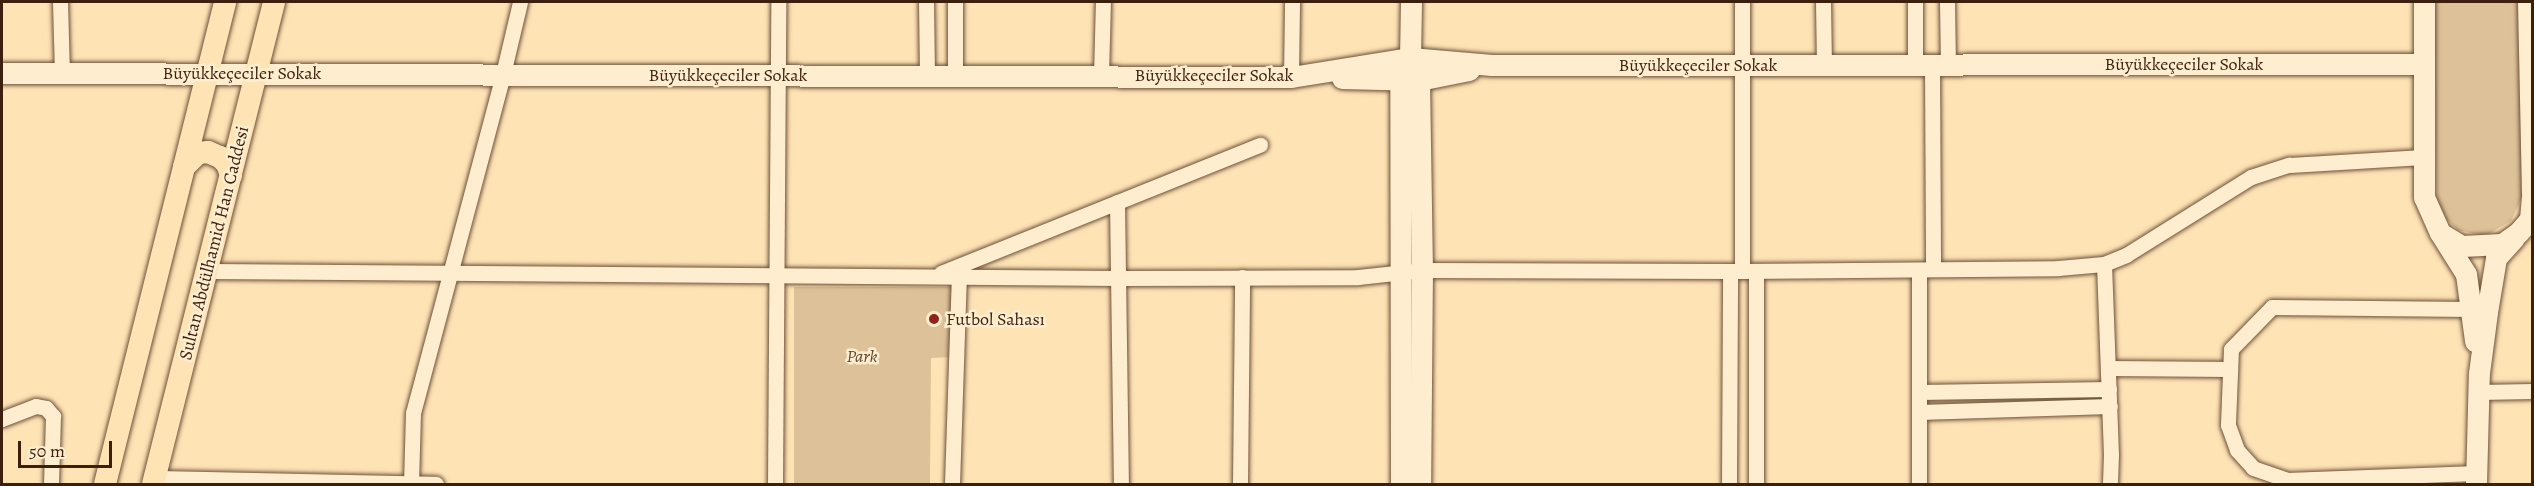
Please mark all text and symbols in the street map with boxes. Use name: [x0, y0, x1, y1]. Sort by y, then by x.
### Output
street label: Büyükkeçeciler Sokak: [2105, 53, 2263, 75]
street label: Büyükkeçeciler Sokak: [1619, 54, 1777, 76]
street label: Büyükkeçeciler Sokak: [163, 62, 321, 84]
street label: Büyükkeçeciler Sokak: [649, 64, 807, 86]
street label: Büyükkeçeciler Sokak: [1135, 64, 1293, 86]
street label: Sultan Abdülhamid Han Caddesi: [174, 124, 254, 362]
place label: Futbol Sahası: [946, 308, 1045, 330]
marker: Futbol Sahası: [927, 312, 941, 326]
park label: Park: [846, 345, 878, 367]
scale bar: [21, 429, 116, 467]
text: 50 m: [29, 439, 65, 463]

